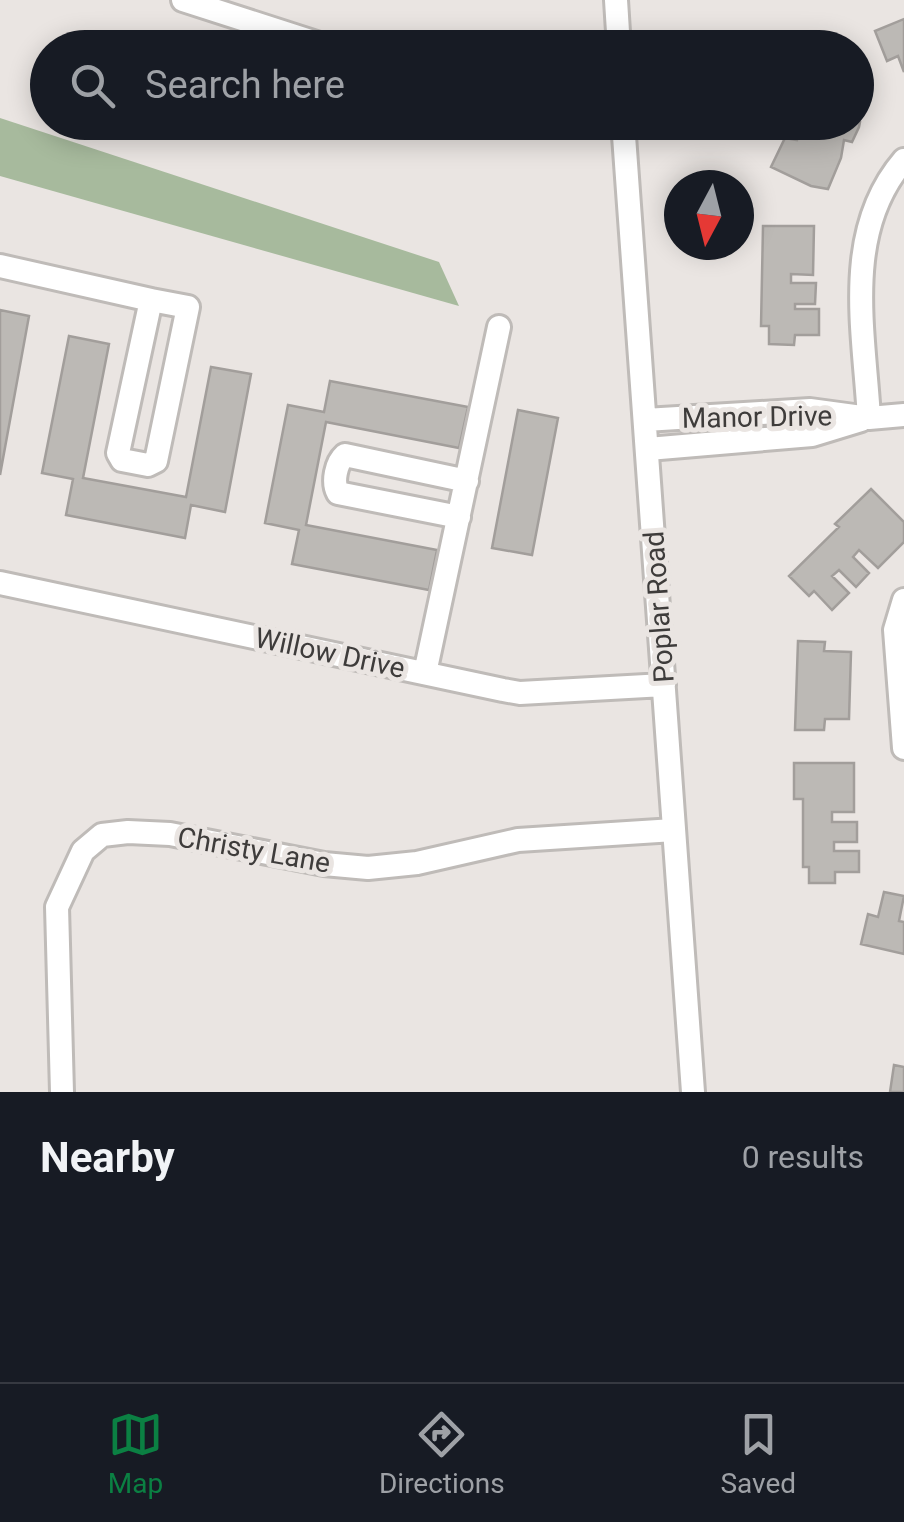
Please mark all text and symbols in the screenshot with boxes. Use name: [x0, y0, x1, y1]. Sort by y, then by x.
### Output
search box: [30, 30, 874, 140]
icon: search: [65, 58, 120, 113]
text: Search here: [145, 63, 345, 107]
north arrow: [664, 170, 754, 260]
street label: Manor Drive: [681, 399, 833, 435]
street label: Poplar Road: [637, 530, 681, 684]
street label: Willow Drive: [252, 621, 408, 685]
street label: Christy Lane: [175, 820, 333, 880]
text: Nearby: [40, 1133, 175, 1182]
text: 0 results: [742, 1138, 864, 1176]
tab: Map: [108, 1407, 163, 1500]
tab: Directions: [379, 1407, 505, 1500]
tab: Saved: [720, 1407, 796, 1500]

